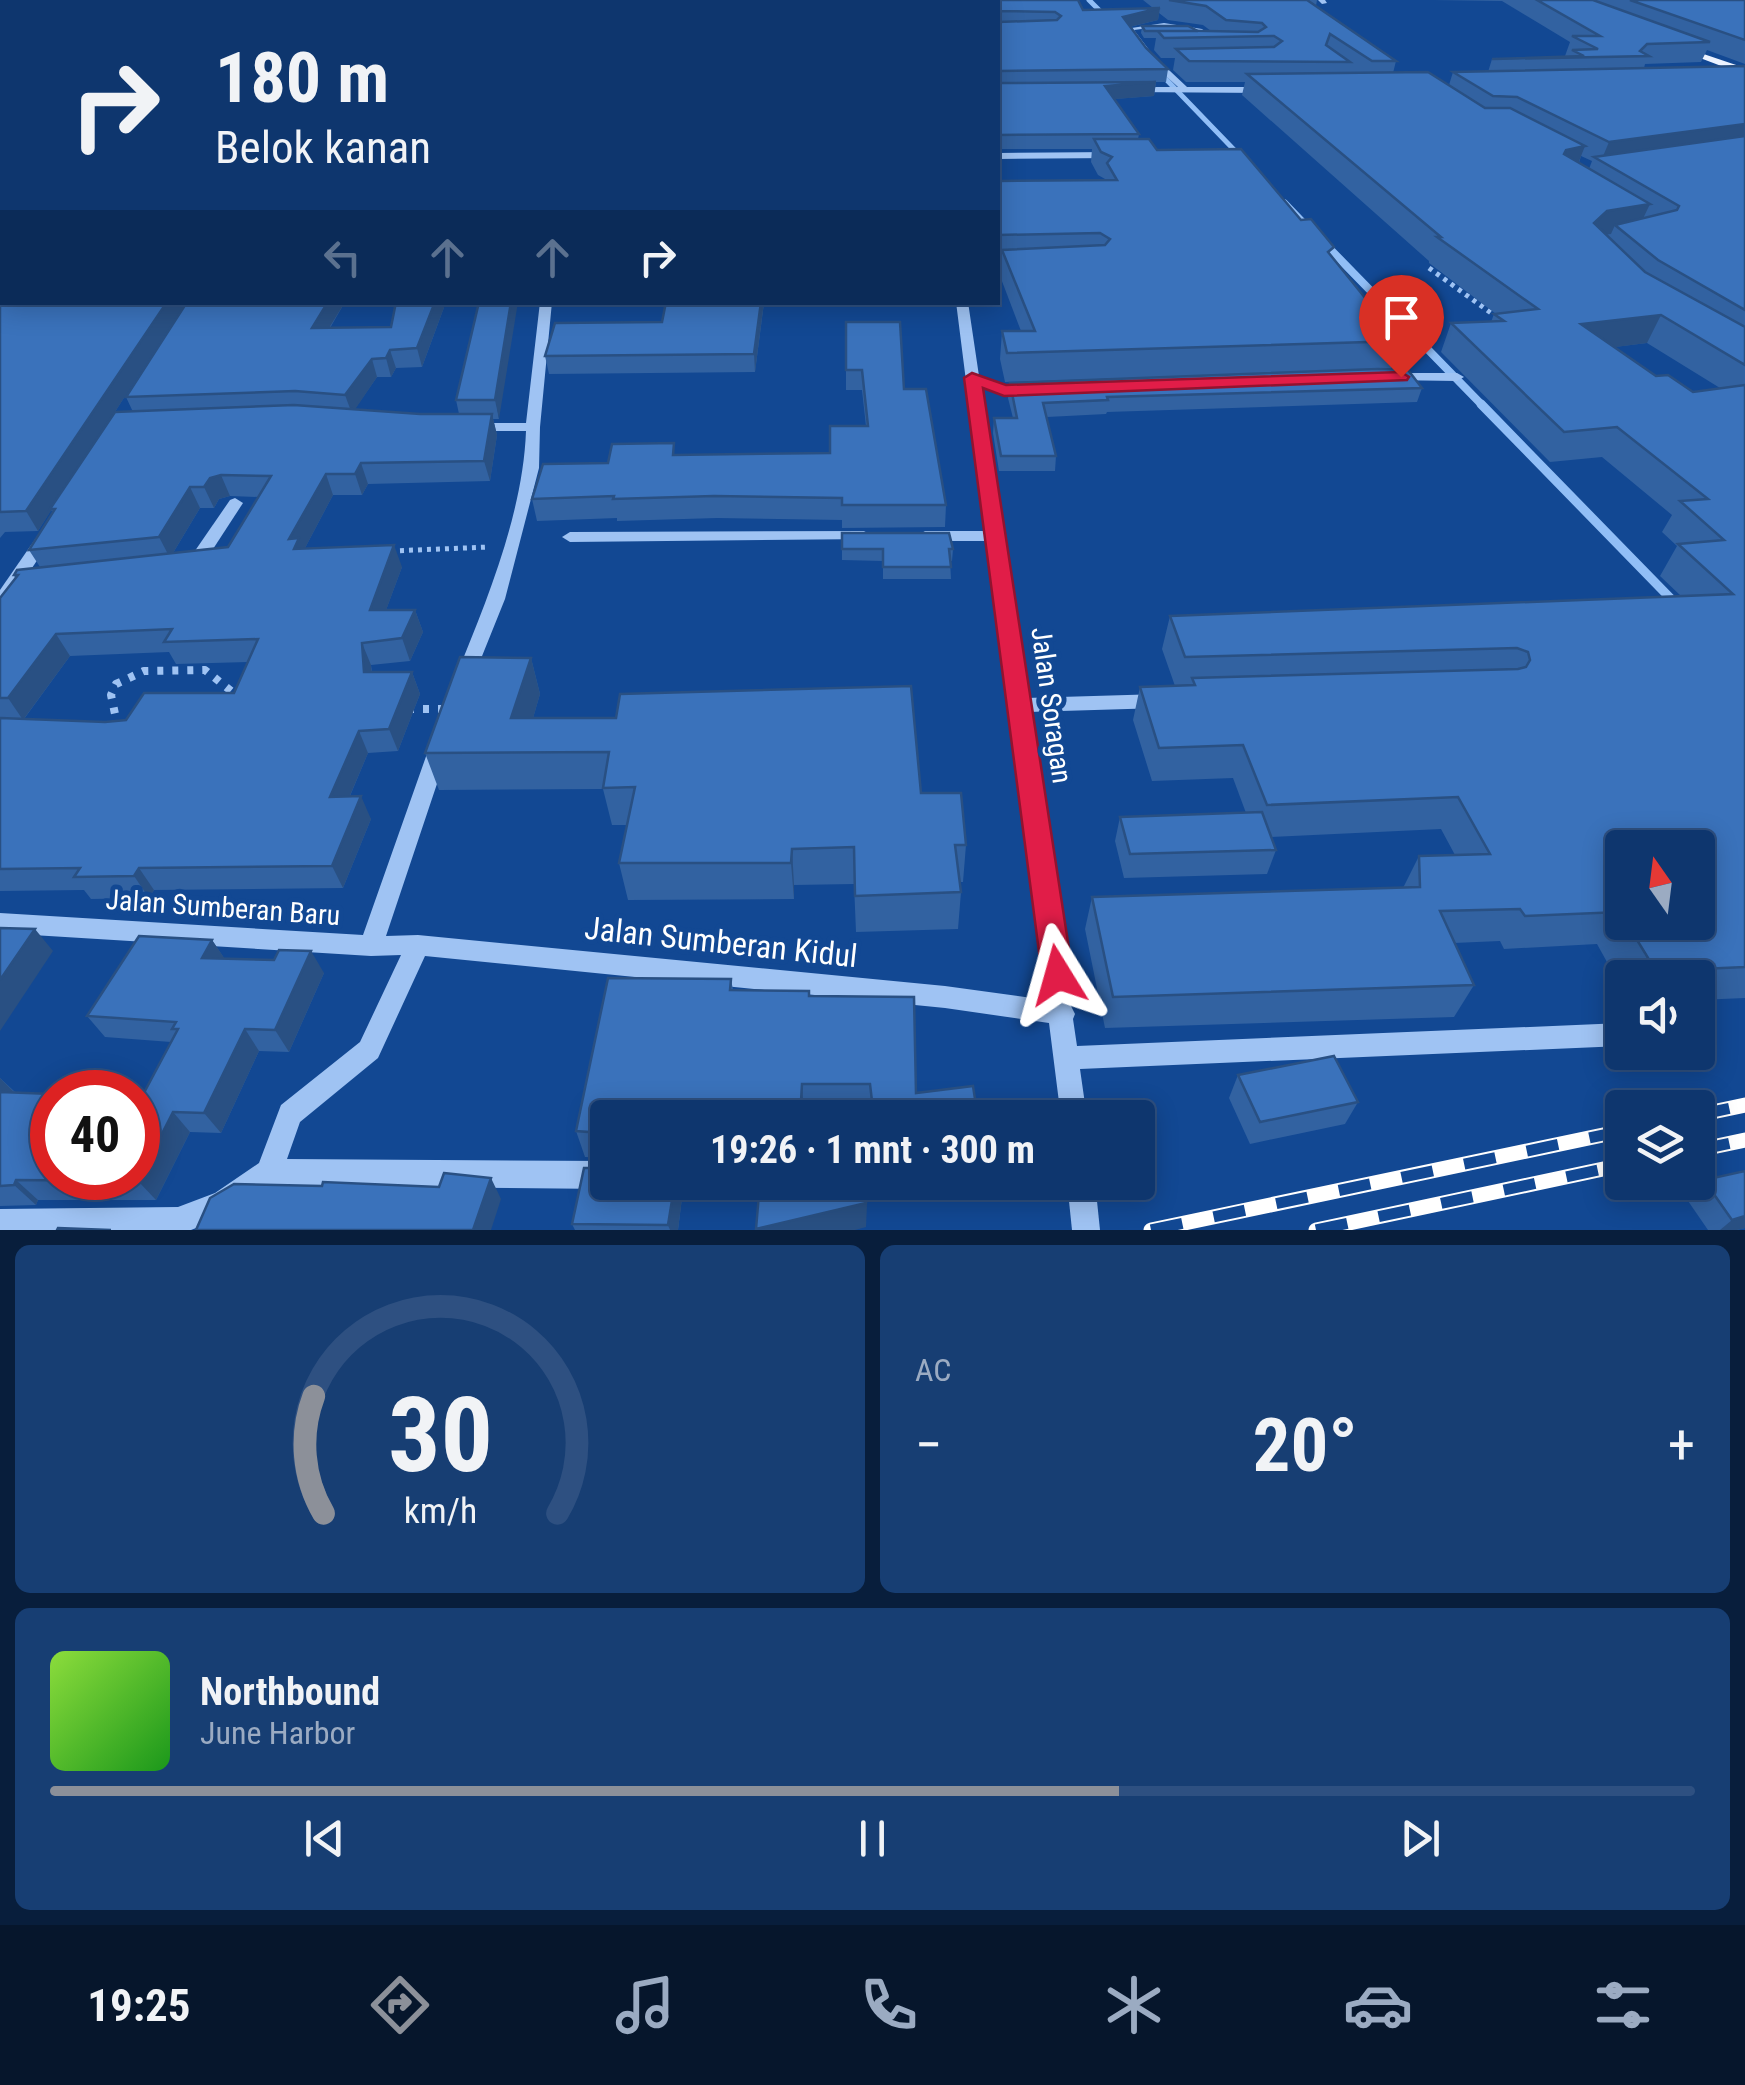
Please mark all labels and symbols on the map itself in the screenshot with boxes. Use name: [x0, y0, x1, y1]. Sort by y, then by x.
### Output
pin: [1359, 275, 1444, 378]
street label: Jalan Soragan: [1024, 625, 1079, 785]
north arrow: [1605, 830, 1715, 940]
street label: Jalan Sumberan Baru: [105, 883, 341, 932]
street label: Jalan Sumberan Kidul: [583, 909, 859, 975]
position arrow: [1006, 923, 1110, 1027]
speed limit sign: 40: [30, 1070, 160, 1200]

